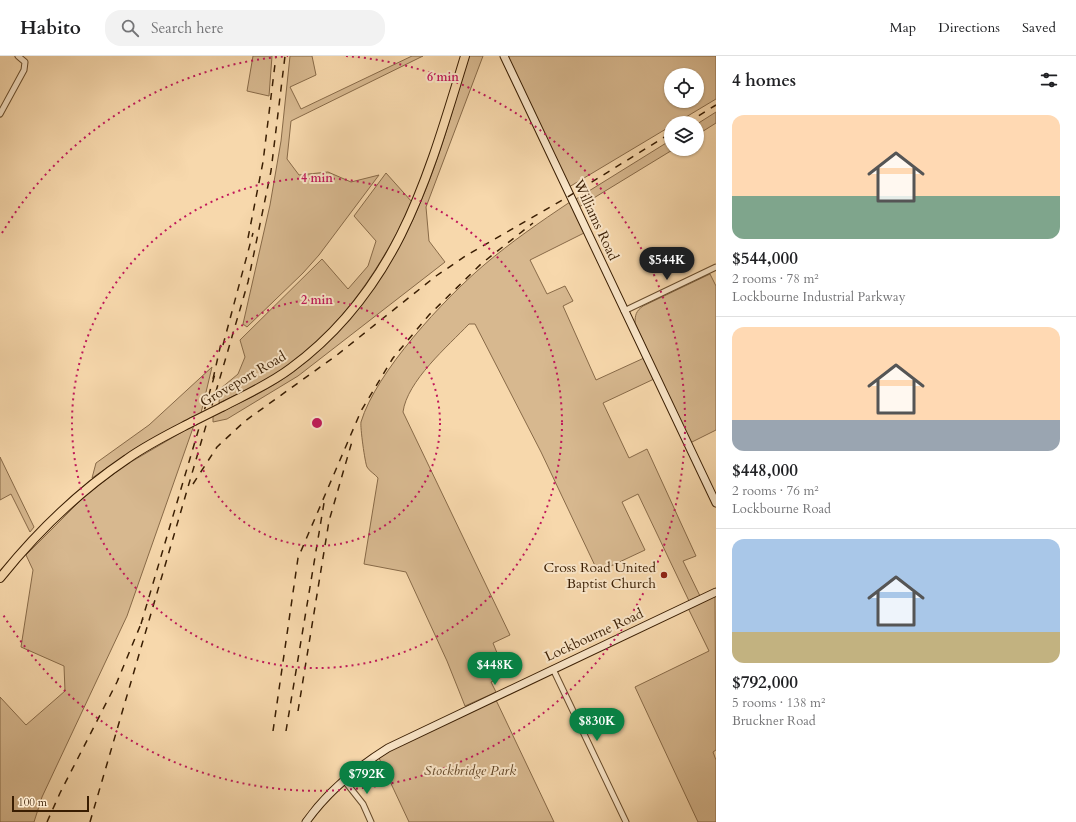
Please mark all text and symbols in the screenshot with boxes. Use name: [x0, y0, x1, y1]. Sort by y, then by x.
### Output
search box: [105, 10, 385, 46]
text: Habito: [20, 15, 81, 41]
icon: search: [119, 17, 141, 39]
text: Search here: [151, 18, 224, 38]
text: Map: [890, 18, 916, 37]
text: Directions: [938, 18, 1000, 37]
text: Saved: [1022, 18, 1056, 37]
map controls: [664, 68, 704, 156]
button: locate: [664, 68, 704, 108]
text: 6 min: [427, 69, 459, 85]
text: 4 homes: [732, 69, 796, 92]
icon: filters: [1038, 69, 1060, 91]
button: layers: [664, 116, 704, 156]
icon: home: [860, 141, 932, 213]
text: 4 min: [301, 170, 333, 186]
street label: Williams Road: [568, 175, 623, 264]
pin: $544K: [639, 247, 695, 281]
text: $544,000: [732, 247, 798, 270]
text: $544K: [648, 251, 686, 269]
text: 2 rooms · 78 m²: [732, 270, 819, 288]
text: Lockbourne Industrial Parkway: [732, 288, 906, 306]
text: 2 min: [301, 292, 333, 308]
street label: Groveport Road: [197, 346, 290, 411]
icon: home: [860, 353, 932, 425]
centre of rings: [310, 416, 324, 430]
text: $448,000: [732, 459, 798, 482]
text: 2 rooms · 76 m²: [732, 482, 819, 500]
text: Lockbourne Road: [732, 500, 831, 518]
place label: Cross Road United Baptist Church: [543, 558, 657, 593]
icon: home: [860, 565, 932, 637]
marker: Cross Road United Baptist Church: [659, 570, 669, 580]
street label: Lockbourne Road: [542, 604, 647, 666]
pin: $448K: [467, 652, 523, 686]
text: $448K: [476, 656, 514, 674]
text: $792,000: [732, 671, 798, 694]
text: 5 rooms · 138 m²: [732, 694, 825, 712]
pin: $830K: [569, 708, 625, 742]
text: $830K: [578, 712, 616, 730]
text: Bruckner Road: [732, 712, 816, 730]
pin: $792K: [339, 761, 395, 795]
park label: Stockbridge Park: [424, 761, 516, 780]
text: $792K: [348, 765, 386, 783]
scale bar: [12, 794, 89, 813]
text: 100 m: [18, 795, 47, 810]

